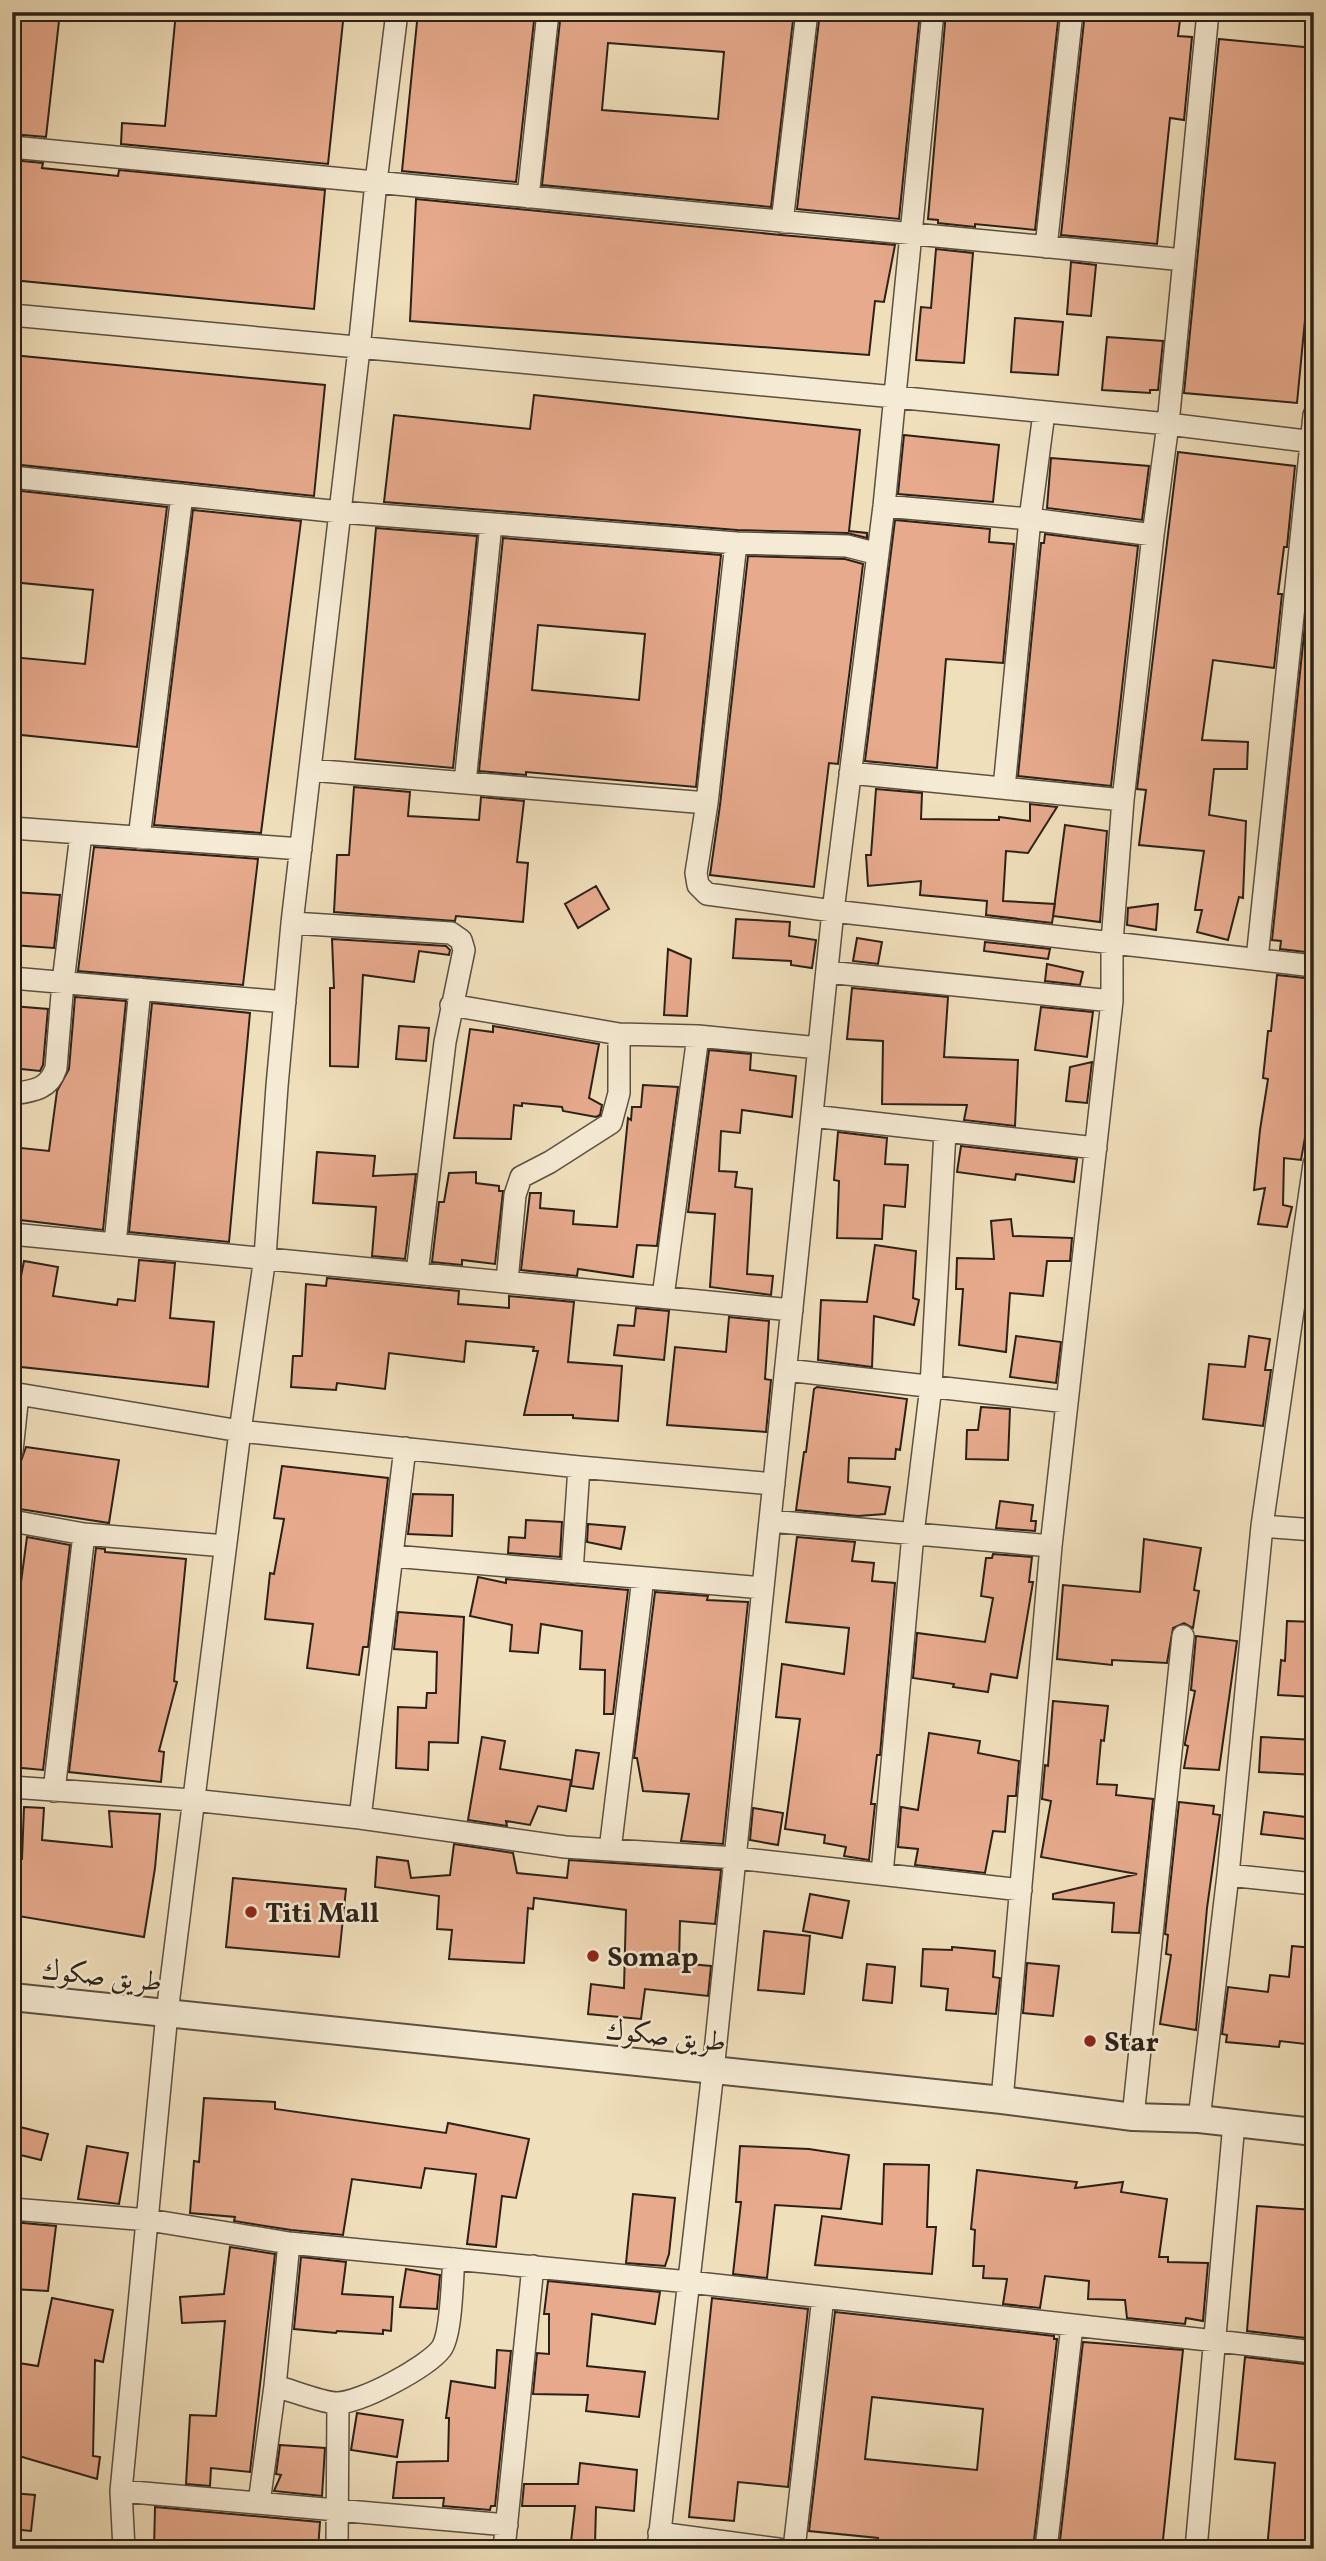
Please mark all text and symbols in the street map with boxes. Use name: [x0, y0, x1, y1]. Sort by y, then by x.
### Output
place label: Titi Mall: [265, 1895, 379, 1934]
marker: Titi Mall: [243, 1904, 259, 1920]
place label: Somap: [607, 1939, 699, 1978]
marker: Somap: [585, 1948, 601, 1964]
street label: طريق صكوك: [40, 1952, 164, 2003]
street label: طريق صكوك: [604, 2012, 728, 2063]
place label: Star: [1104, 2024, 1159, 2063]
marker: Star: [1082, 2033, 1098, 2049]

